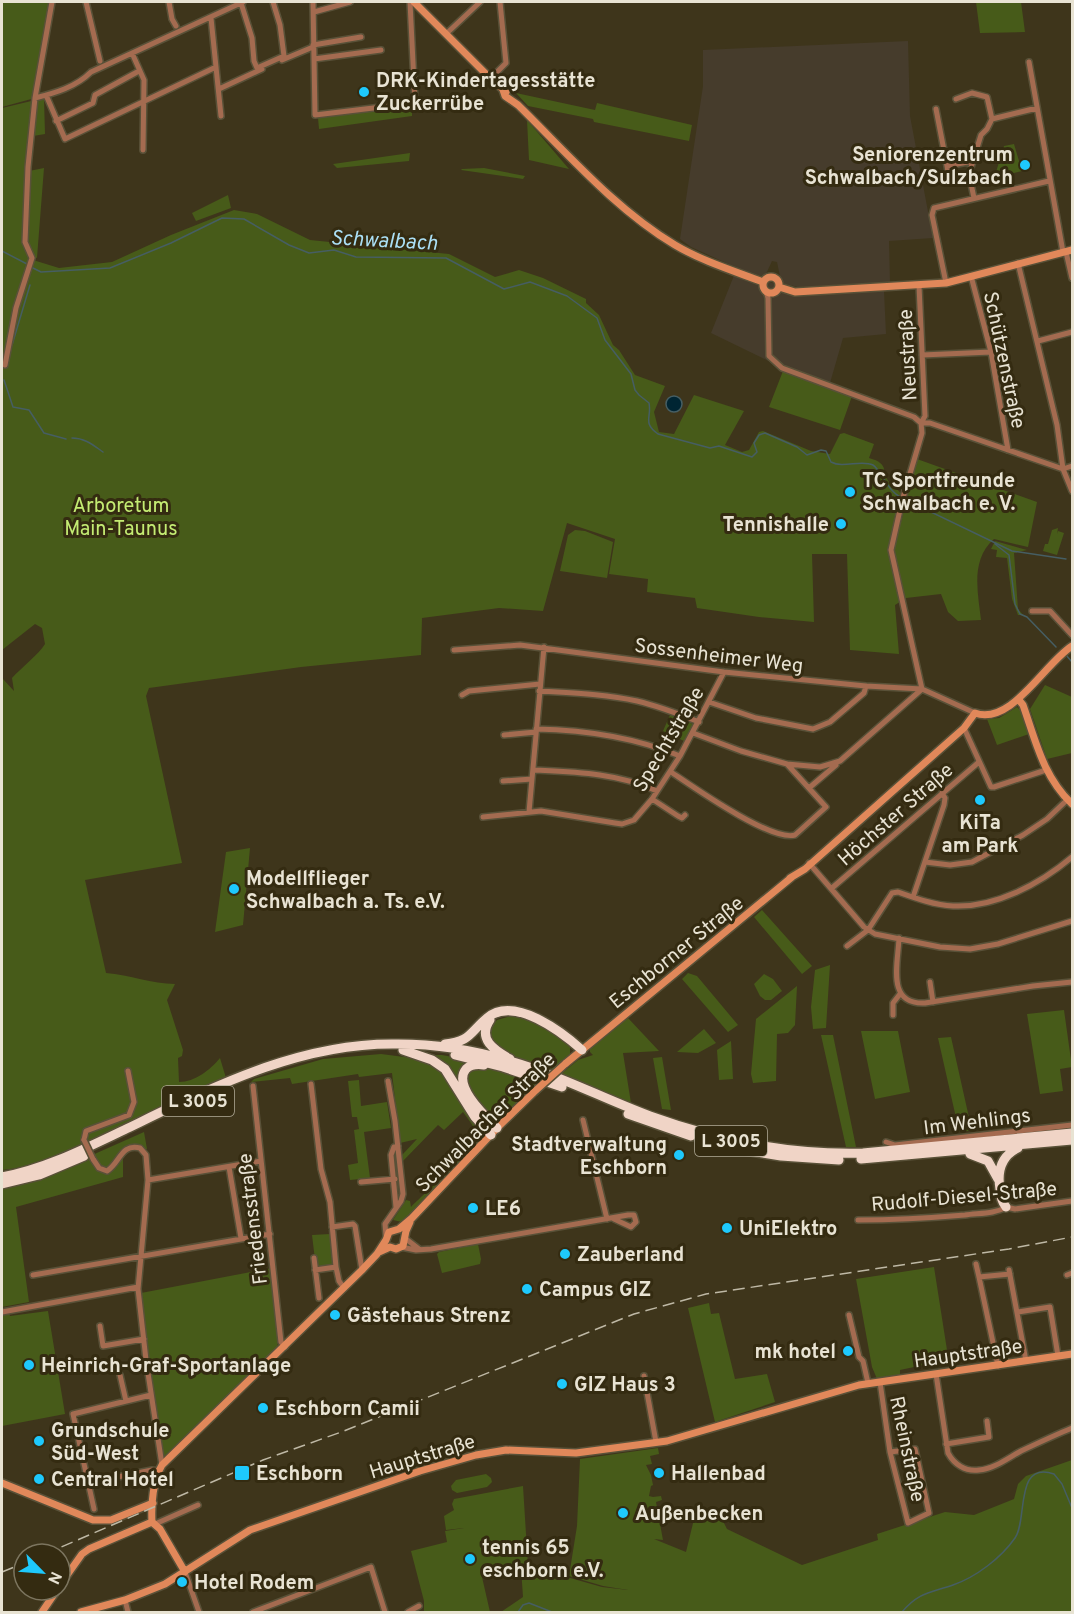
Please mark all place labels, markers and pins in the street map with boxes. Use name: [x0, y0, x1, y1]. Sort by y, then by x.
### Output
place label: DRK-Kindertagesstätte Zuckerrübe: [376, 69, 595, 118]
marker: DRK-Kindertagesstätte Zuckerrübe: [357, 85, 371, 99]
place label: Seniorenzentrum Schwalbach/Sulzbach: [805, 143, 1013, 192]
marker: Seniorenzentrum Schwalbach/Sulzbach: [1018, 158, 1032, 172]
place label: TC Sportfreunde Schwalbach e. V.: [862, 469, 1016, 518]
marker: TC Sportfreunde Schwalbach e. V.: [843, 485, 857, 499]
place label: Tennishalle: [722, 513, 829, 539]
marker: Tennishalle: [834, 517, 848, 531]
marker: KiTa am Park: [973, 793, 987, 807]
place label: KiTa am Park: [942, 811, 1018, 860]
place label: Modellflieger Schwalbach a. Ts. e.V.: [246, 867, 445, 916]
marker: Modellflieger Schwalbach a. Ts. e.V.: [227, 882, 241, 896]
place label: Stadtverwaltung Eschborn: [511, 1133, 667, 1182]
marker: Stadtverwaltung Eschborn: [672, 1148, 686, 1162]
place label: LE6: [485, 1197, 521, 1223]
marker: LE6: [466, 1201, 480, 1215]
place label: UniElektro: [739, 1217, 837, 1243]
marker: UniElektro: [720, 1221, 734, 1235]
place label: Zauberland: [577, 1243, 684, 1269]
marker: Zauberland: [558, 1247, 572, 1261]
place label: Campus GIZ: [539, 1278, 651, 1304]
marker: Campus GIZ: [520, 1282, 534, 1296]
place label: Gästehaus Strenz: [347, 1304, 511, 1330]
marker: Gästehaus Strenz: [328, 1308, 342, 1322]
place label: mk hotel: [755, 1340, 836, 1366]
marker: mk hotel: [841, 1344, 855, 1358]
place label: Heinrich-Graf-Sportanlage: [41, 1354, 291, 1380]
marker: Heinrich-Graf-Sportanlage: [22, 1358, 36, 1372]
place label: GIZ Haus 3: [574, 1373, 676, 1399]
marker: GIZ Haus 3: [555, 1377, 569, 1391]
place label: Eschborn Camii: [275, 1397, 420, 1423]
marker: Eschborn Camii: [256, 1401, 270, 1415]
place label: Grundschule Süd-West: [51, 1419, 169, 1468]
marker: Grundschule Süd-West: [32, 1434, 46, 1448]
place label: Eschborn: [256, 1462, 343, 1488]
place label: Hallenbad: [671, 1462, 766, 1488]
marker: Eschborn: [233, 1464, 251, 1482]
marker: Hallenbad: [652, 1466, 666, 1480]
place label: Central Hotel: [51, 1468, 174, 1494]
marker: Central Hotel: [32, 1472, 46, 1486]
place label: Außenbecken: [635, 1502, 763, 1528]
marker: Außenbecken: [616, 1506, 630, 1520]
place label: tennis 65 eschborn e.V.: [482, 1536, 604, 1585]
marker: tennis 65 eschborn e.V.: [463, 1552, 477, 1566]
place label: Hotel Rodem: [194, 1571, 314, 1597]
marker: Hotel Rodem: [175, 1575, 189, 1589]

